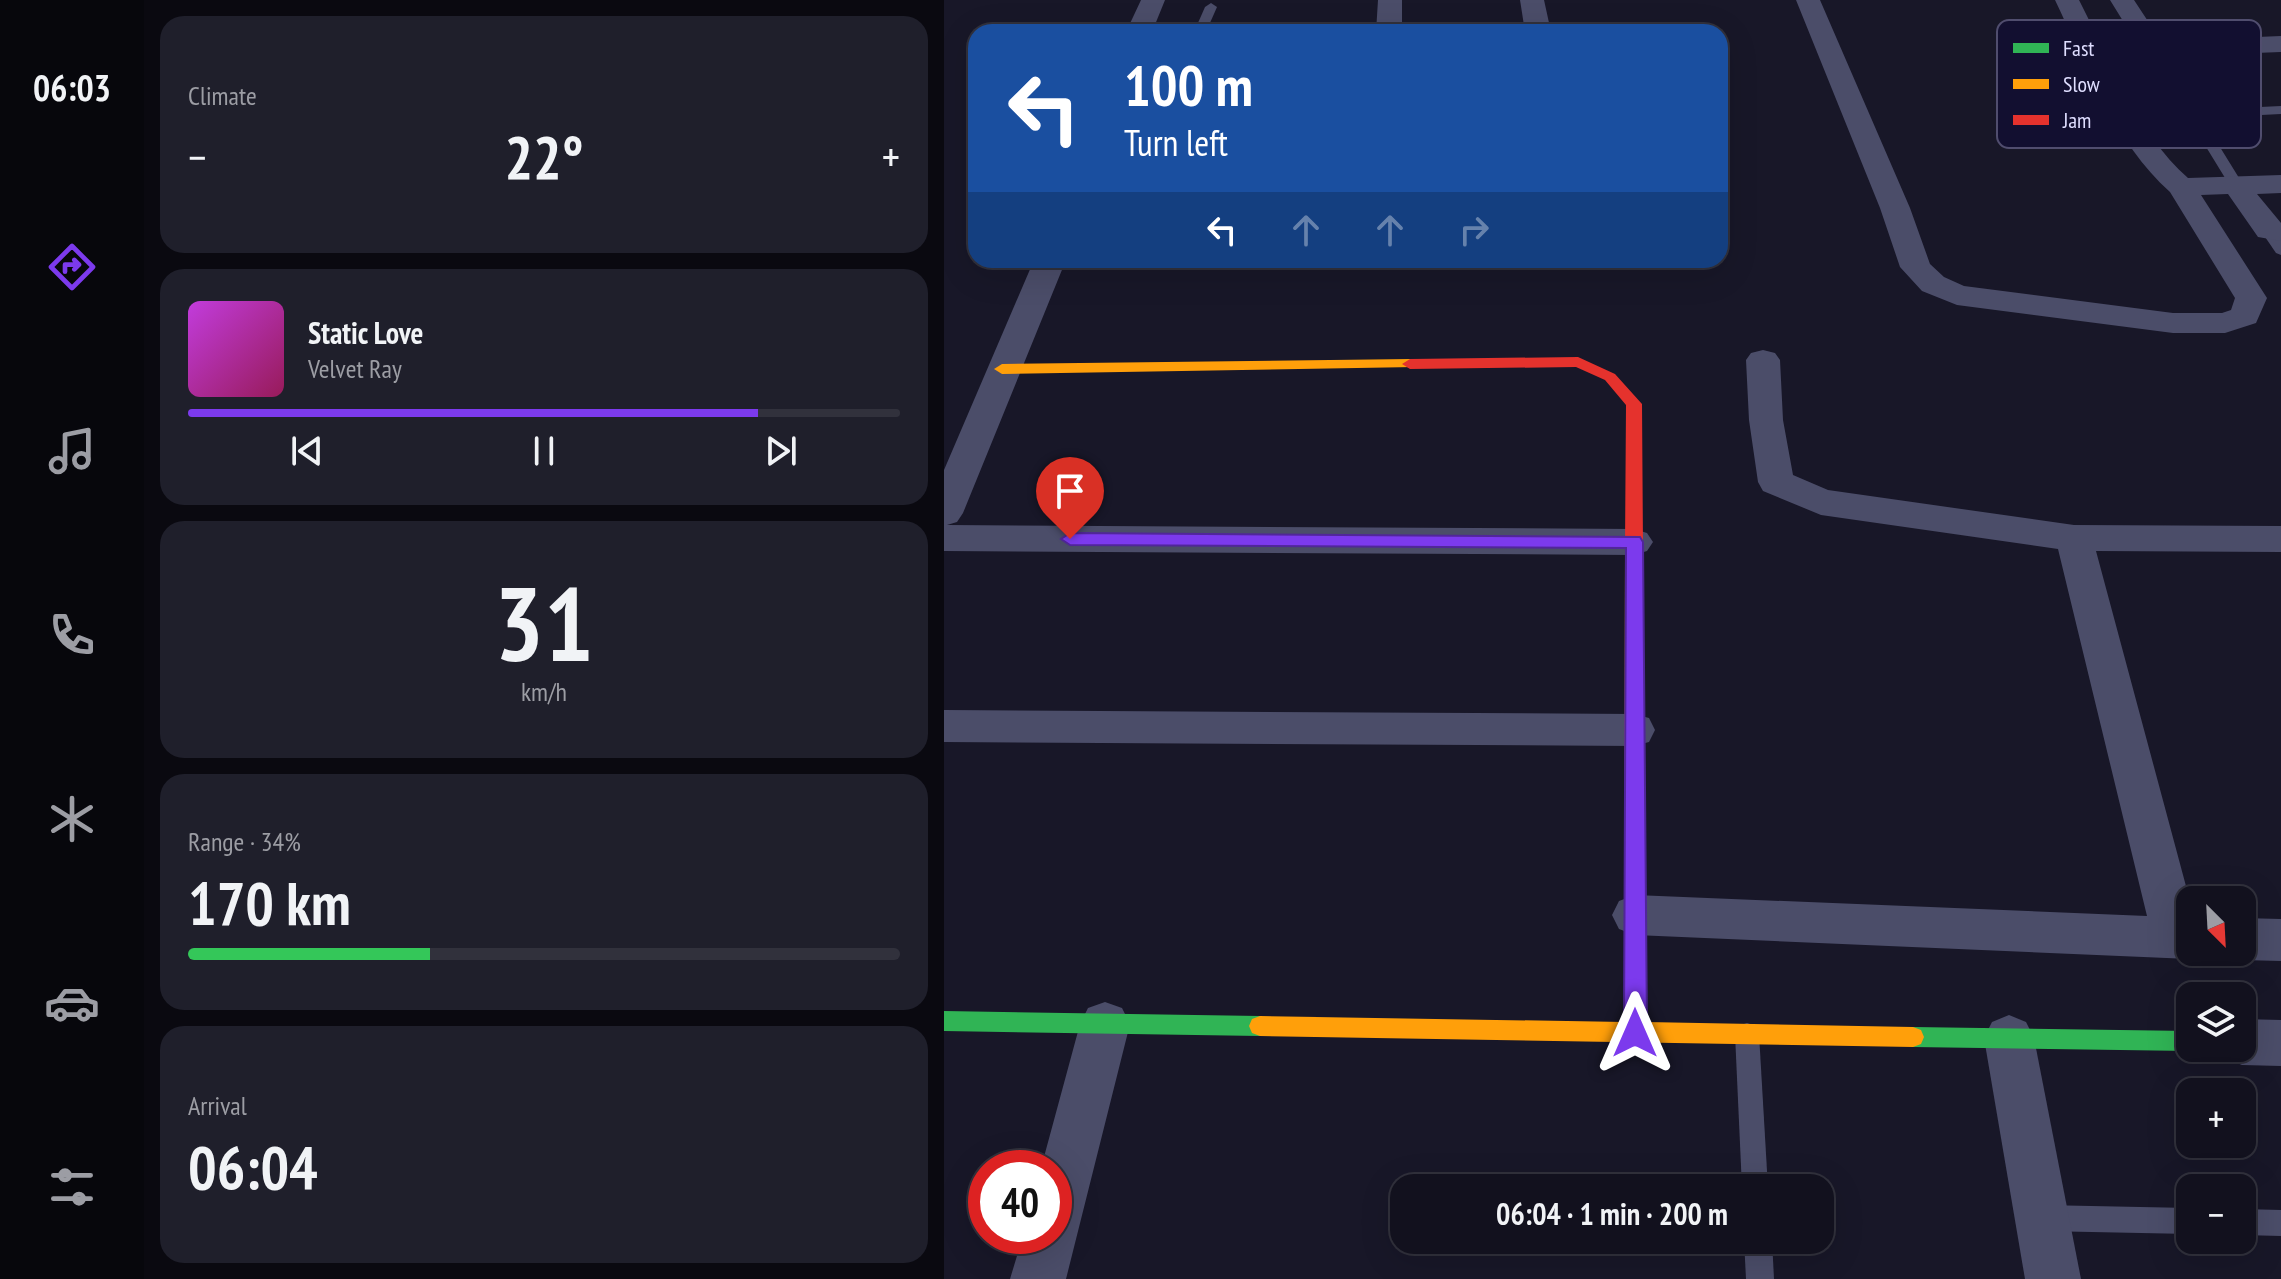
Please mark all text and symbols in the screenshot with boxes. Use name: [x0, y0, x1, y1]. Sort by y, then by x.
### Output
legend: [1997, 20, 2261, 148]
text: Fast: [2063, 34, 2094, 62]
text: 100 m: [1124, 49, 1253, 121]
icon: left: [992, 56, 1096, 160]
text: 06:03: [33, 64, 111, 111]
text: Slow: [2063, 70, 2100, 98]
text: Climate: [188, 79, 257, 112]
text: Jam: [2062, 106, 2091, 134]
text: 22°: [504, 118, 584, 196]
text: Turn left: [1124, 119, 1228, 166]
text: −: [188, 128, 206, 185]
text: +: [882, 128, 900, 185]
icon: left: [1200, 208, 1244, 252]
icon: ahead: [1284, 208, 1328, 252]
icon: ahead: [1368, 208, 1412, 252]
icon: right: [1452, 208, 1496, 252]
icon: directions: [44, 239, 100, 295]
text: Static Love: [308, 313, 423, 352]
text: Velvet Ray: [308, 352, 402, 385]
icon: music: [44, 423, 100, 479]
icon: previous: [285, 429, 329, 473]
icon: pause: [522, 429, 566, 473]
icon: next: [759, 429, 803, 473]
pin: [1036, 457, 1104, 539]
icon: arrive: [1048, 469, 1092, 513]
text: 31: [494, 555, 594, 690]
icon: phone: [44, 607, 100, 663]
text: km/h: [521, 675, 567, 708]
icon: climate: [44, 791, 100, 847]
text: Range · 34%: [188, 825, 301, 858]
text: 170 km: [188, 864, 351, 942]
north arrow: [2176, 886, 2256, 966]
map controls: [2176, 886, 2256, 1254]
icon: car: [44, 975, 100, 1031]
button: layers: [2176, 982, 2256, 1062]
position arrow: [1593, 991, 1677, 1075]
button: +: [2176, 1078, 2256, 1158]
text: Arrival: [188, 1089, 247, 1122]
text: 06:04: [188, 1128, 318, 1206]
speed limit sign: 40: [968, 1150, 1072, 1254]
icon: filters: [44, 1159, 100, 1215]
button: −: [2176, 1174, 2256, 1254]
text: 06:04 · 1 min · 200 m: [1496, 1194, 1728, 1233]

